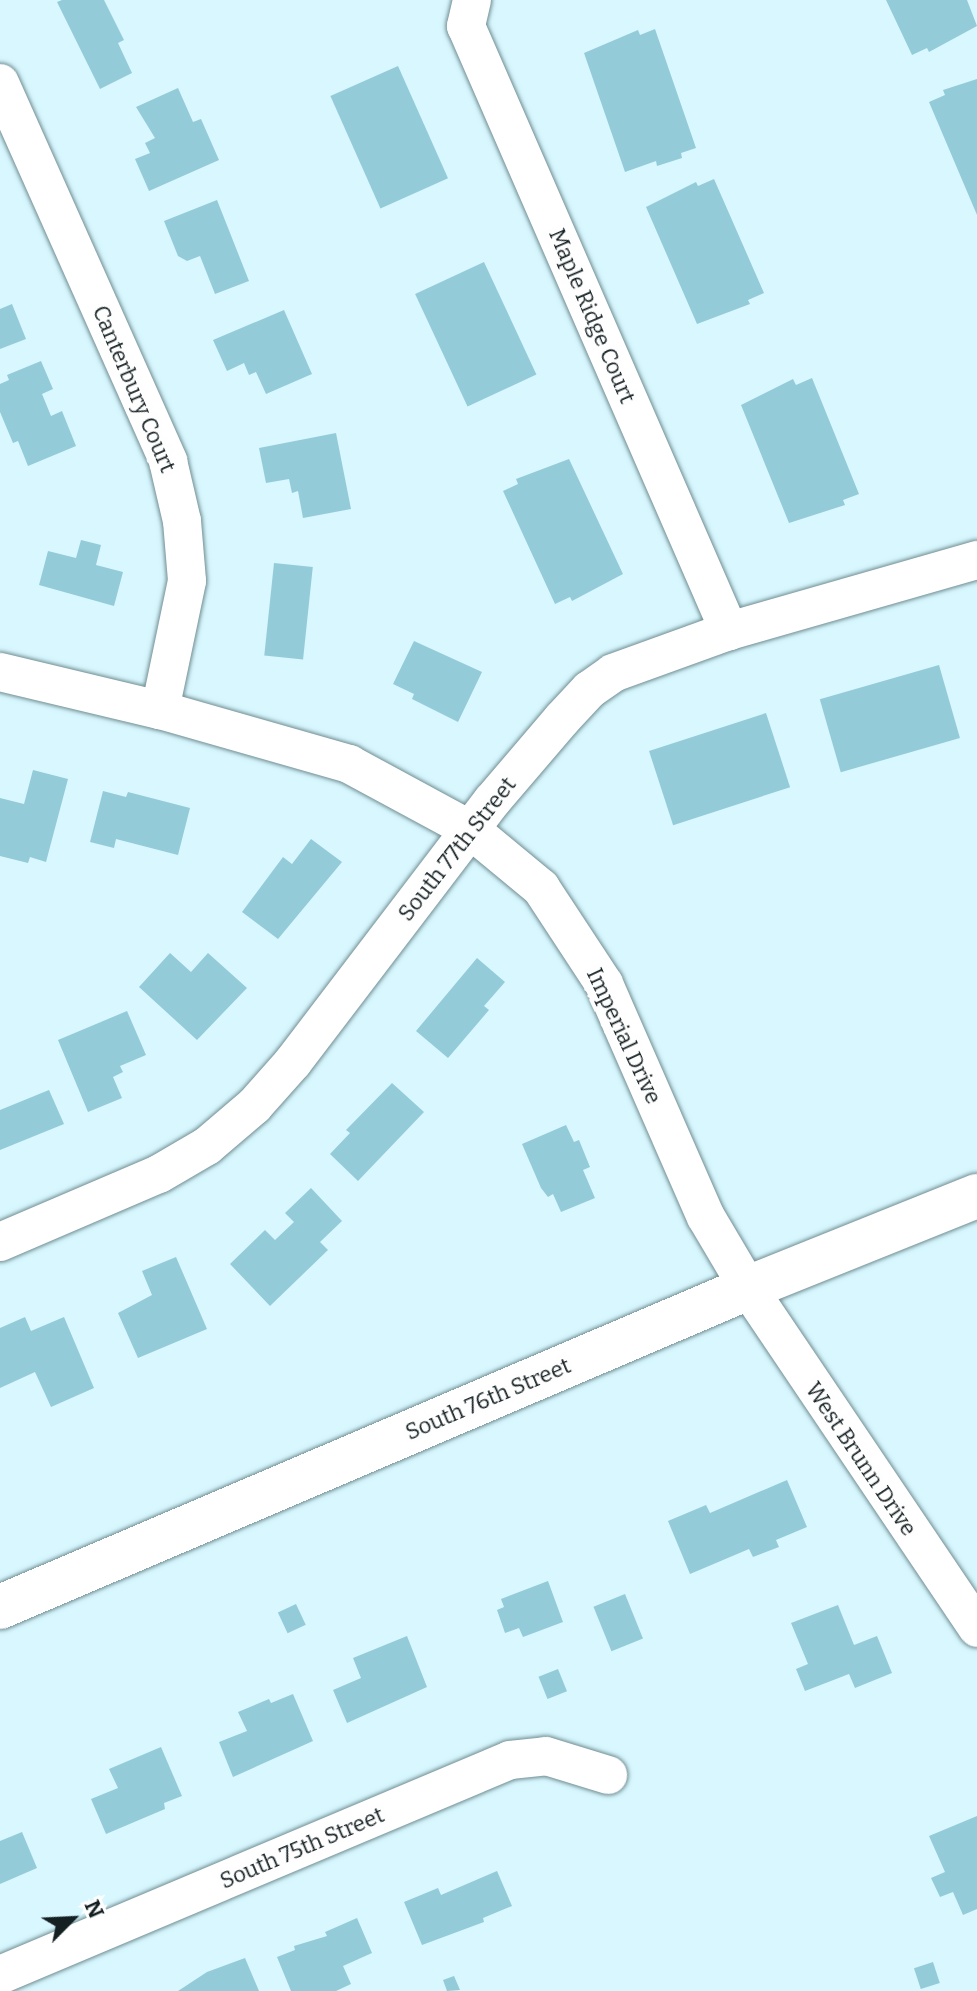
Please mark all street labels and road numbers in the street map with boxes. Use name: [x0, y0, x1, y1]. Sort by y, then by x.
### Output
street label: Maple Ridge Court: [543, 225, 641, 407]
street label: Canterbury Court: [87, 302, 181, 476]
street label: South 77th Street: [393, 772, 521, 926]
street label: Imperial Drive: [581, 964, 667, 1108]
street label: South 76th Street: [402, 1352, 574, 1446]
street label: West Brunn Drive: [800, 1377, 922, 1541]
street label: South 75th Street: [216, 1802, 388, 1894]

